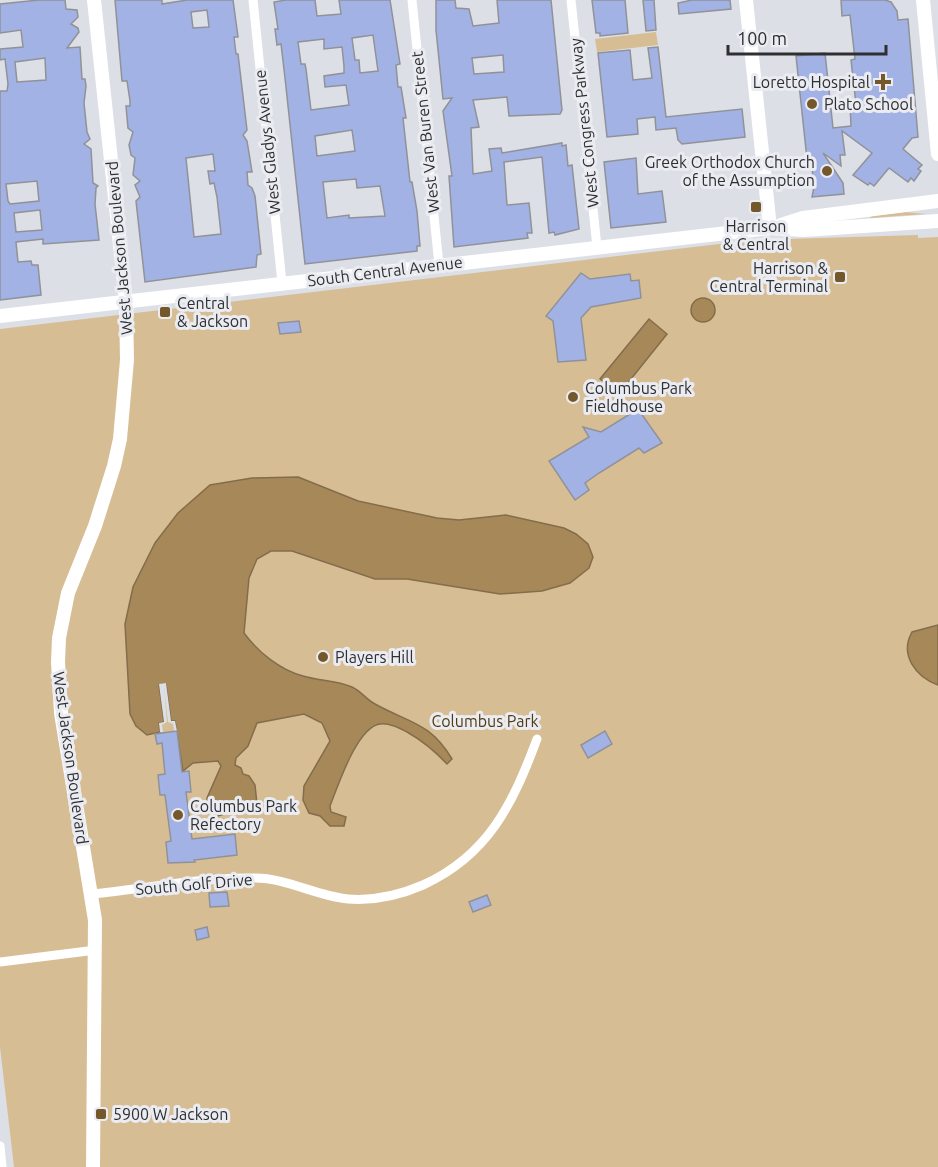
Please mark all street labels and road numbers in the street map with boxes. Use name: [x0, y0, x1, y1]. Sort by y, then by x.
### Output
street label: West Congress Parkway: [566, 37, 602, 209]
street label: West Van Buren Street: [407, 49, 442, 214]
street label: West Gladys Avenue: [250, 69, 284, 215]
street label: West Jackson Boulevard: [102, 160, 136, 336]
street label: South Central Avenue: [306, 253, 464, 289]
street label: West Jackson Boulevard: [50, 671, 92, 845]
street label: South Golf Drive: [135, 870, 253, 898]

